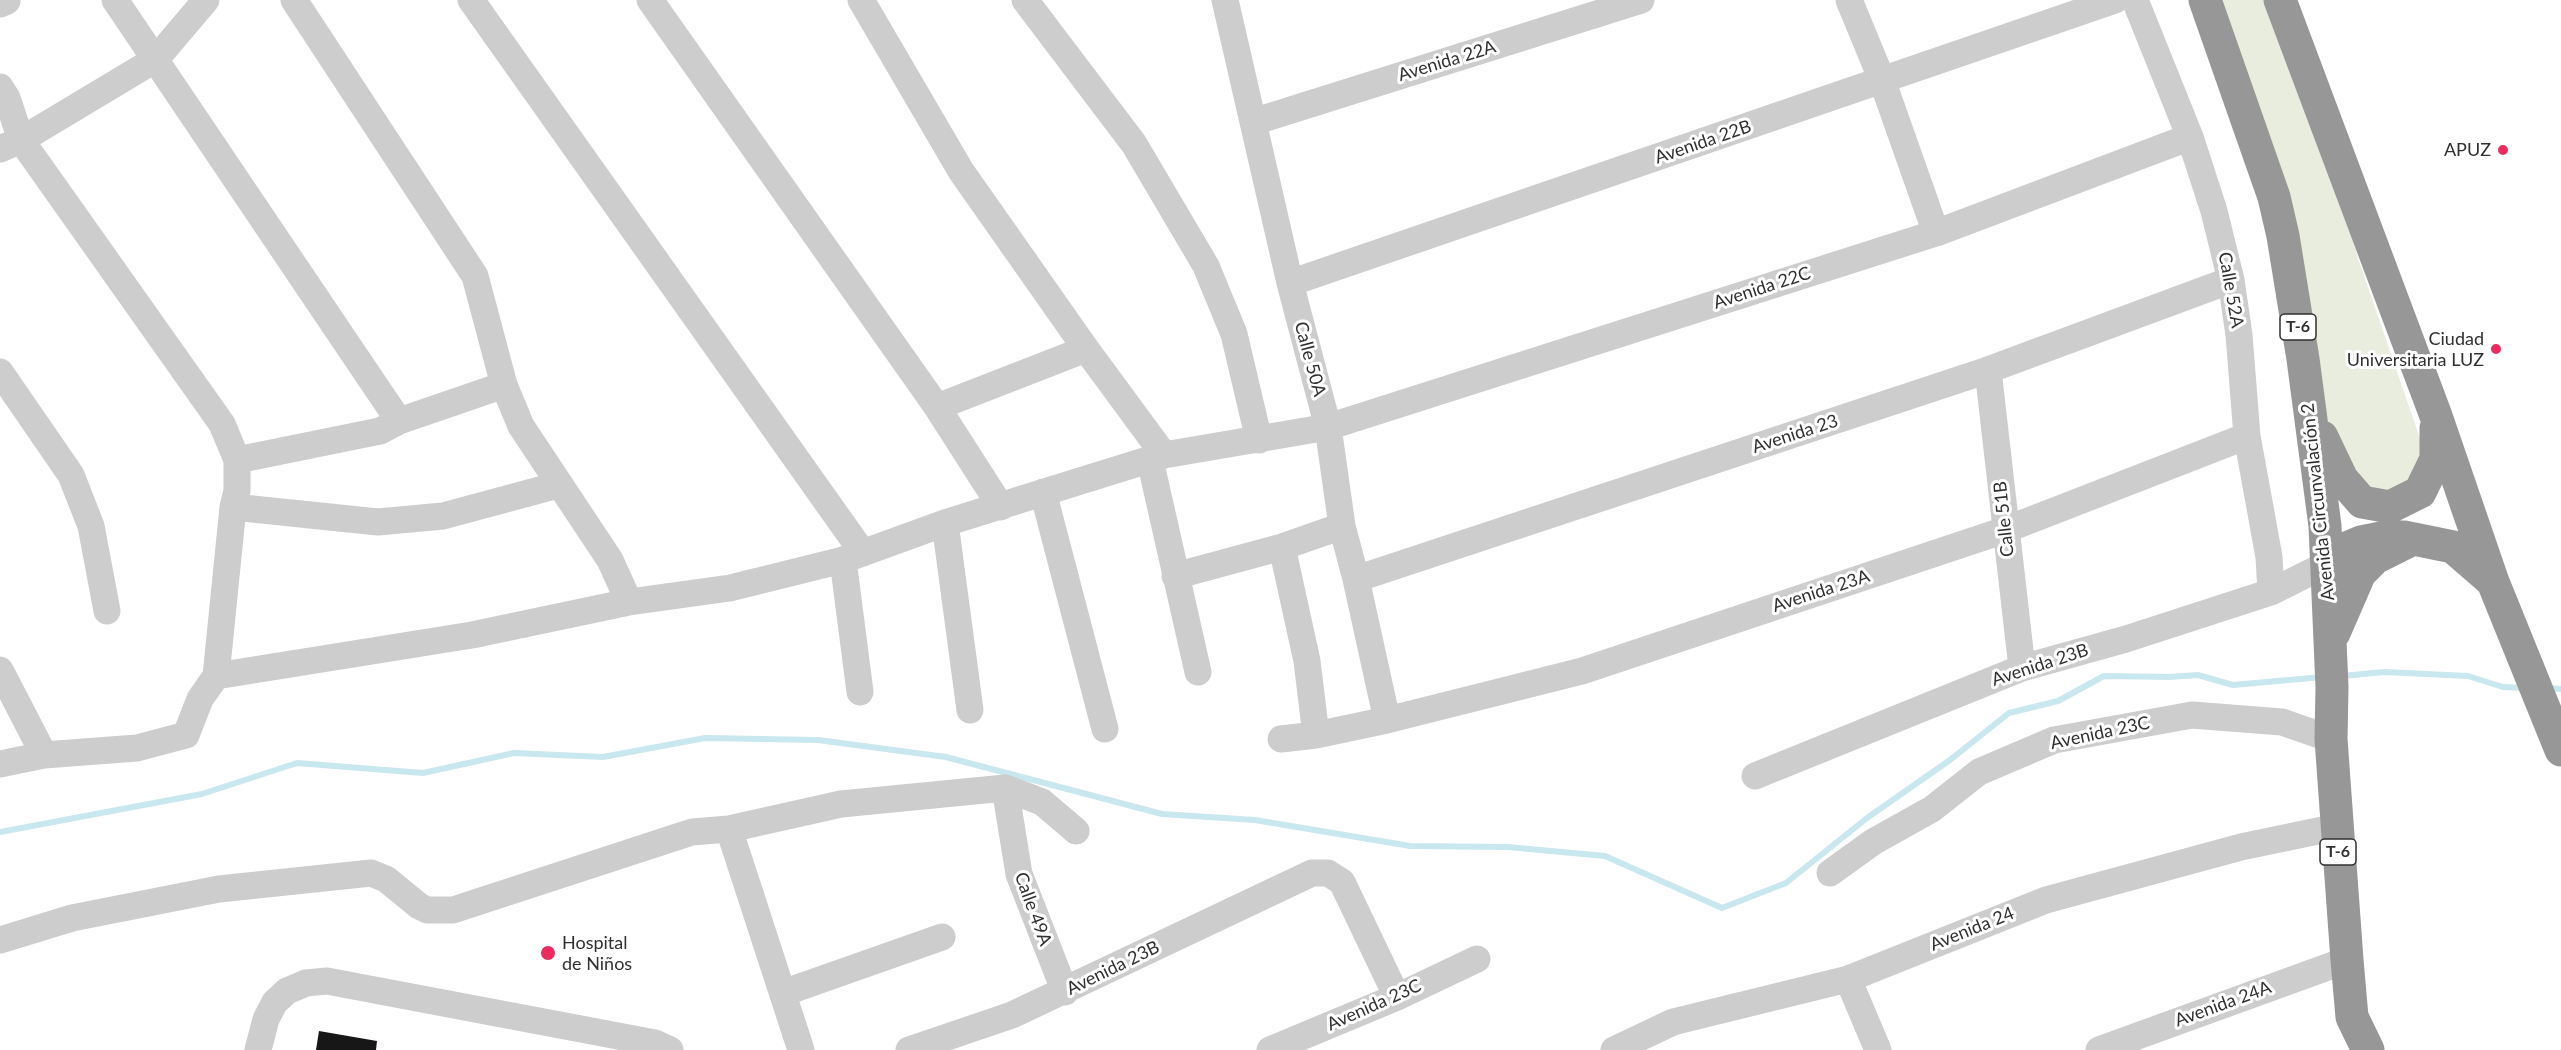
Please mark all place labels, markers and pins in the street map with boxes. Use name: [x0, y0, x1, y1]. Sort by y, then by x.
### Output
place label: APUZ: [2444, 139, 2491, 161]
marker: APUZ: [2496, 143, 2510, 157]
place label: Ciudad Universitaria LUZ: [2347, 328, 2484, 370]
marker: Ciudad Universitaria LUZ: [2489, 342, 2503, 356]
place label: Hospital de Niños: [562, 932, 632, 974]
marker: Hospital de Niños: [539, 944, 557, 962]

